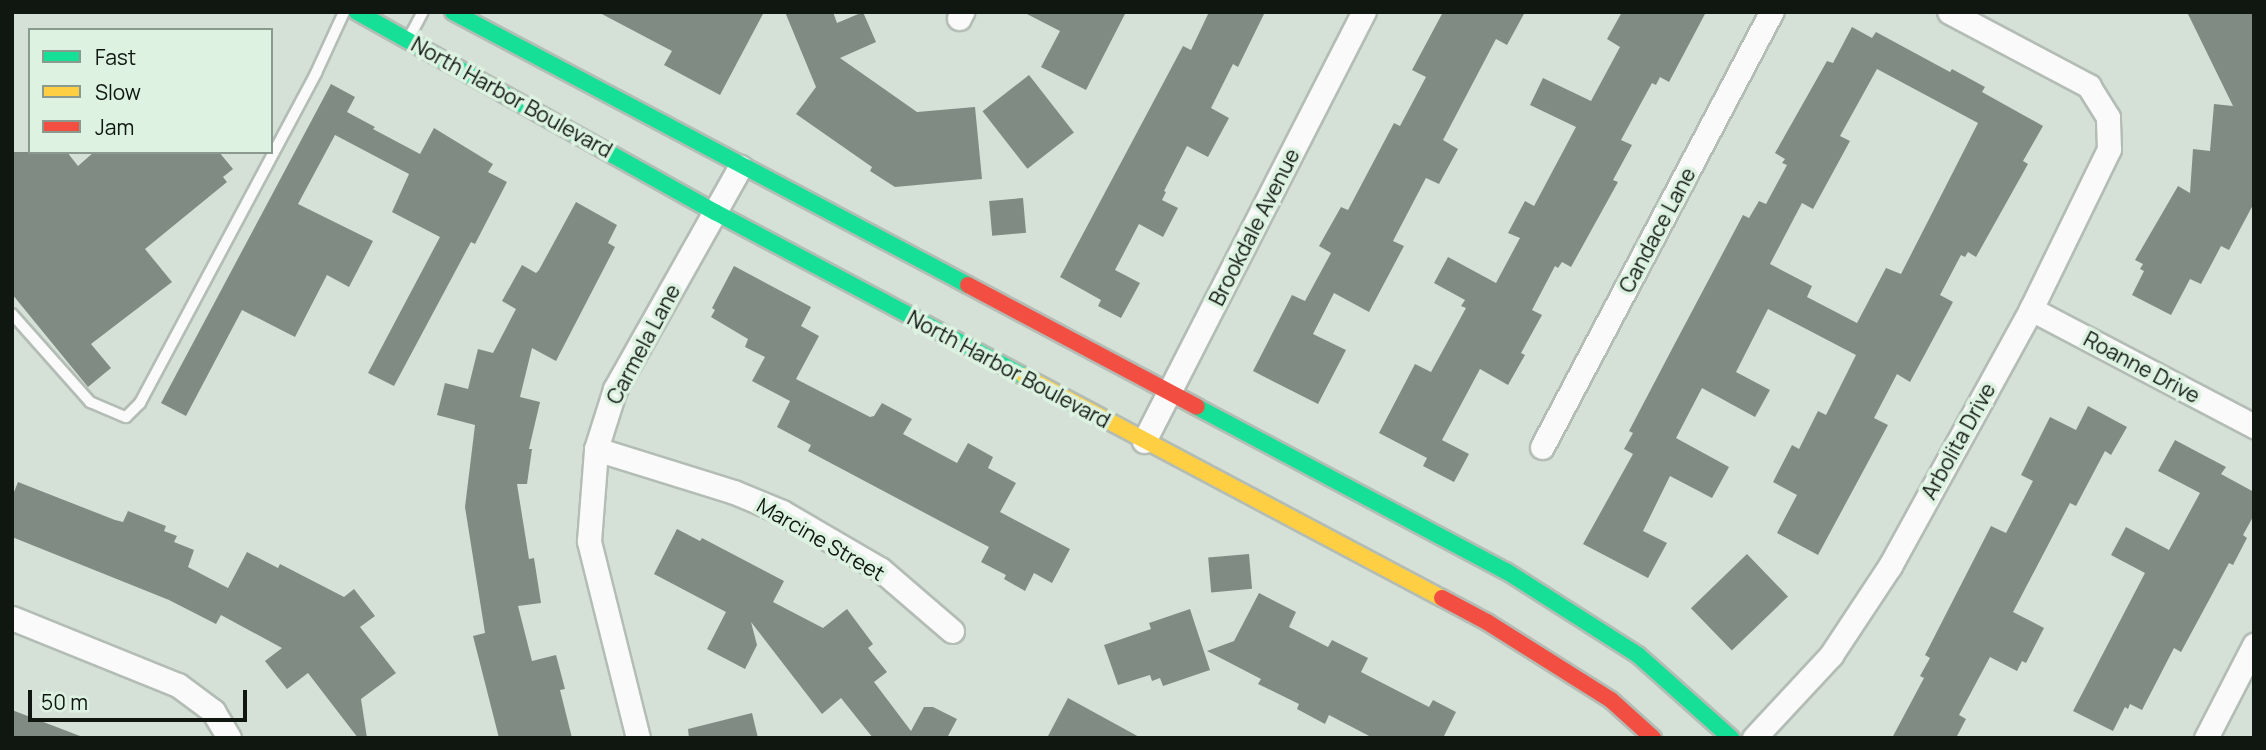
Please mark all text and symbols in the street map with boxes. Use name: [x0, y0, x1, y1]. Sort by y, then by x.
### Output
legend: [28, 28, 273, 154]
street label: North Harbor Boulevard: [407, 31, 617, 163]
text: Fast: [95, 43, 136, 71]
text: Slow: [95, 78, 141, 106]
text: Jam: [95, 113, 134, 141]
street label: Brookdale Avenue: [1204, 144, 1304, 310]
street label: Candace Lane: [1613, 163, 1701, 297]
street label: Carmela Lane: [601, 280, 685, 408]
street label: North Harbor Boulevard: [903, 305, 1115, 433]
street label: Roanne Drive: [2080, 326, 2204, 408]
street label: Arbolita Drive: [1916, 379, 2000, 503]
street label: Marcine Street: [753, 492, 889, 586]
scale bar: [32, 676, 250, 720]
text: 50 m: [41, 688, 88, 716]

